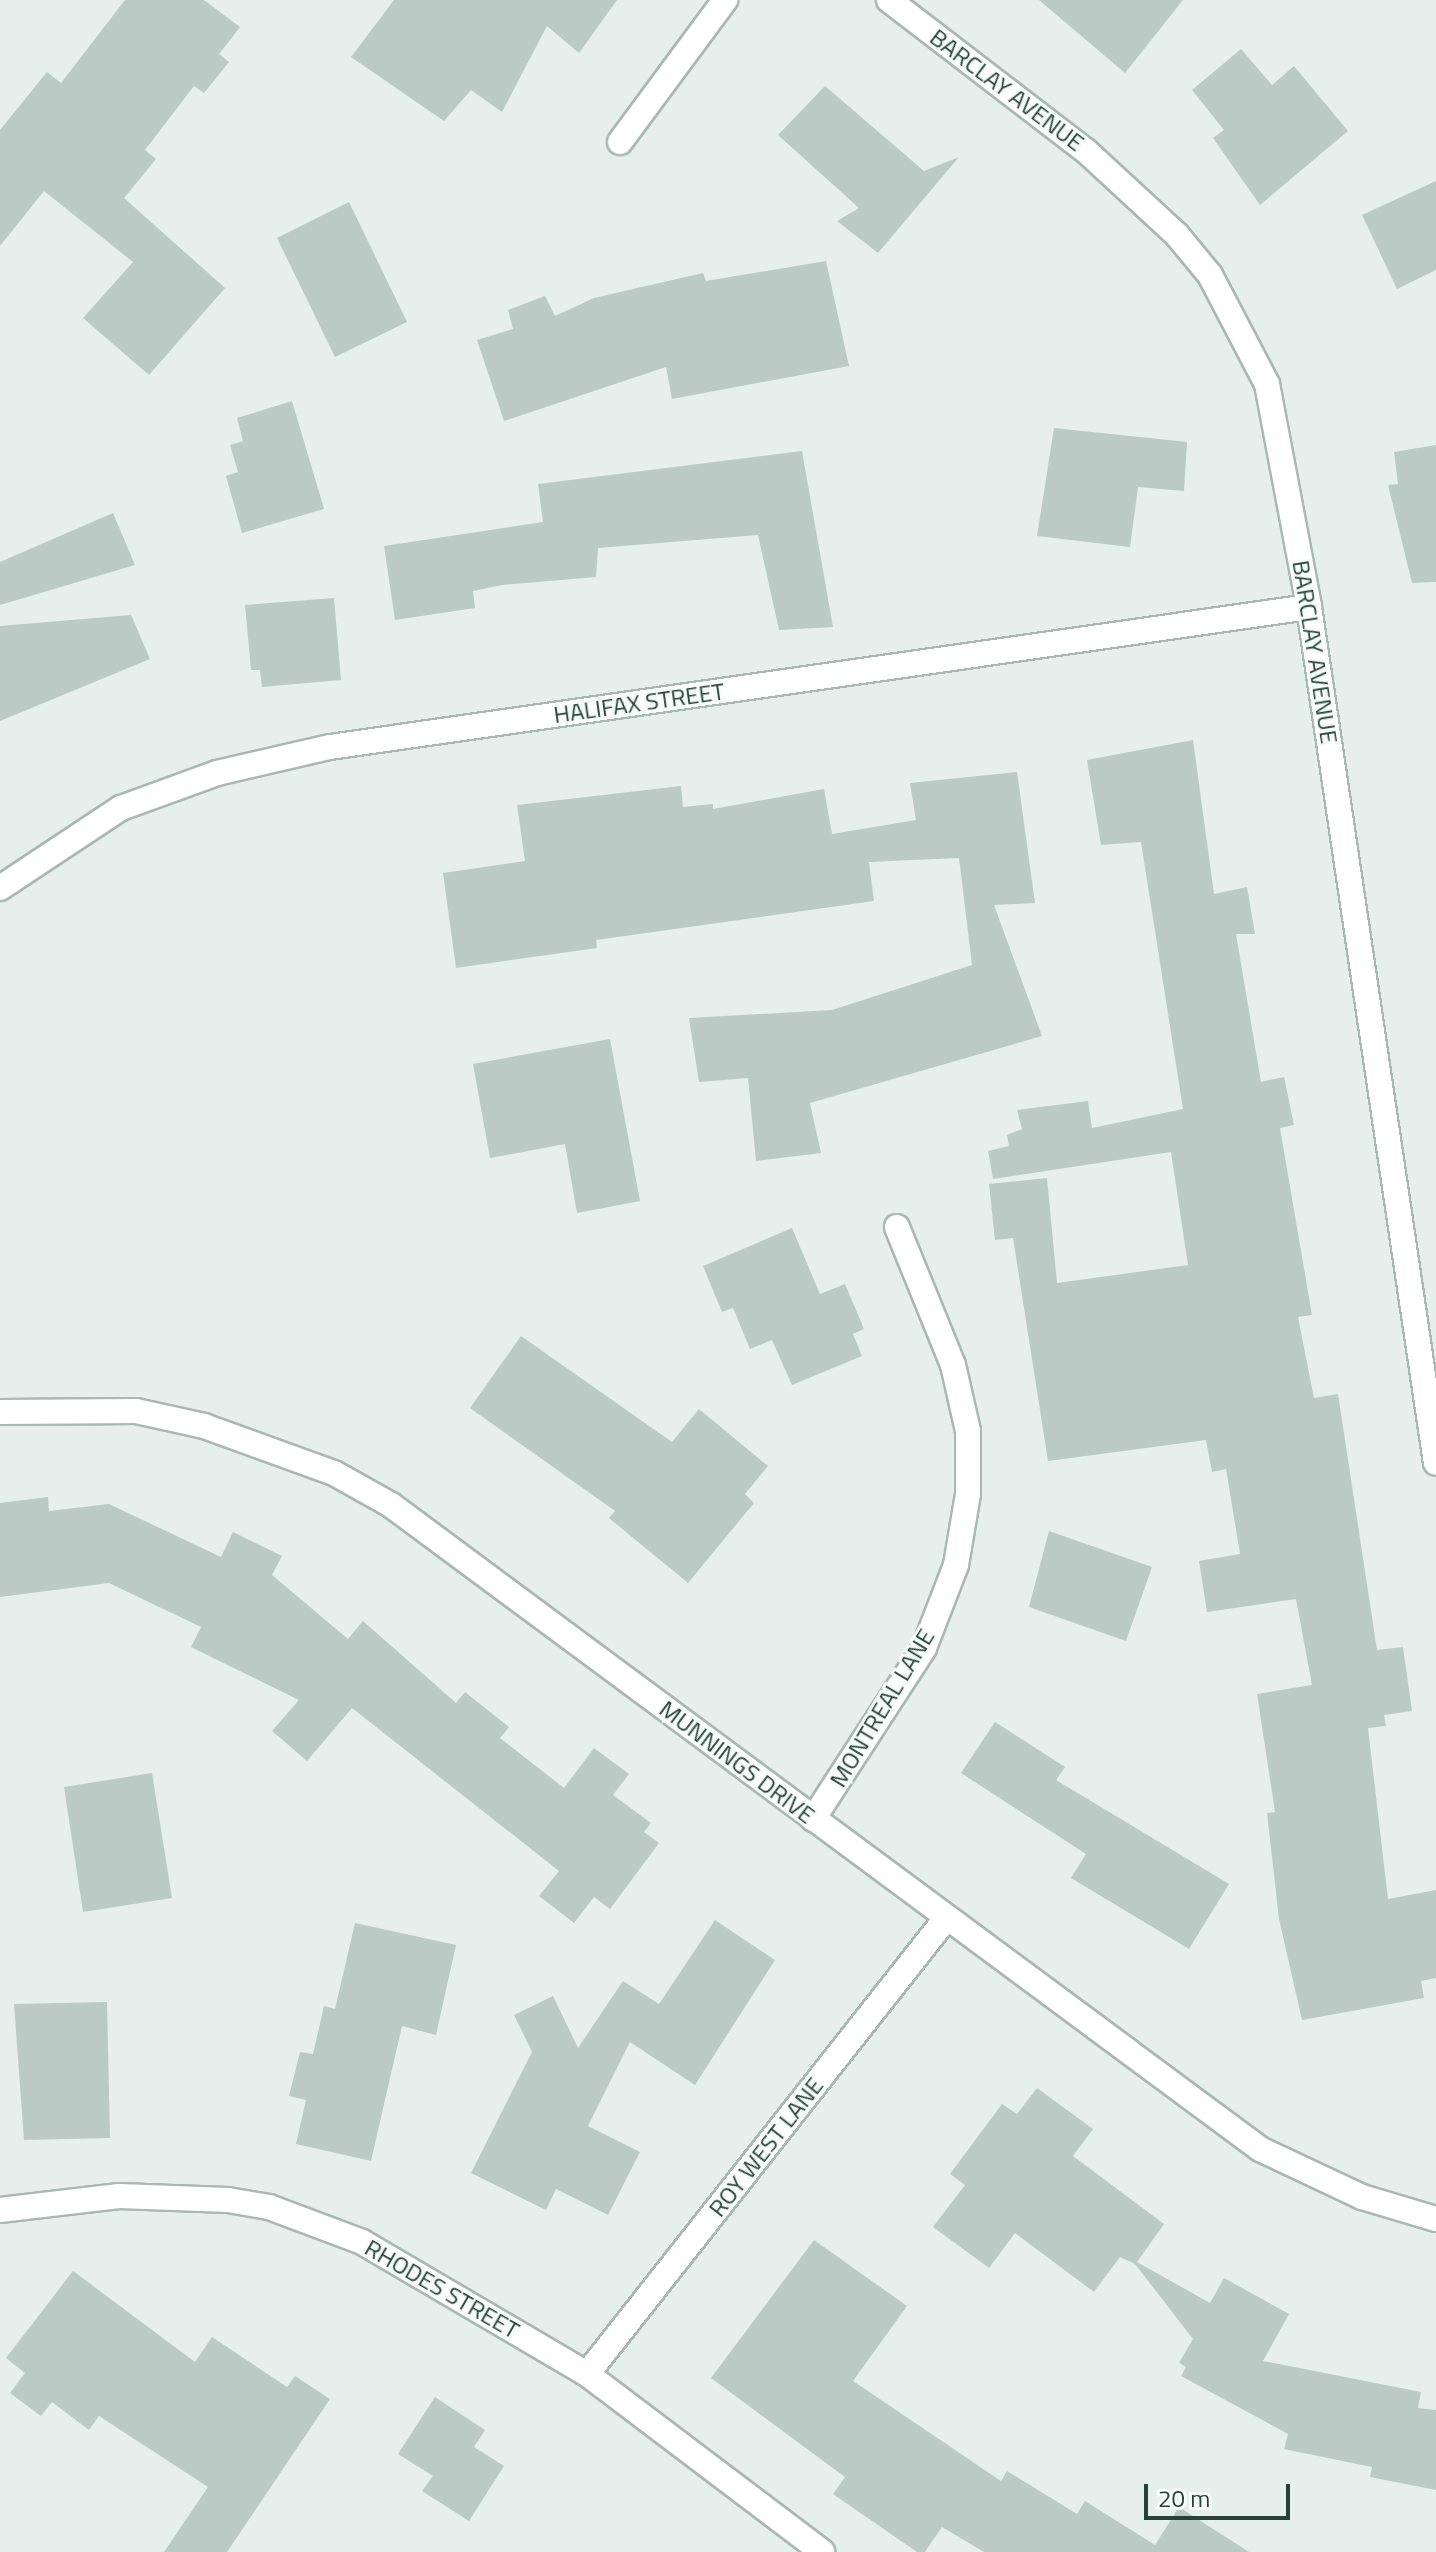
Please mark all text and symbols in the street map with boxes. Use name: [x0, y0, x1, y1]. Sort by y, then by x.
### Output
street label: BARCLAY AVENUE: [924, 23, 1090, 157]
street label: BARCLAY AVENUE: [1286, 558, 1344, 746]
street label: HALIFAX STREET: [552, 677, 726, 729]
street label: MONTREAL LANE: [823, 1624, 941, 1792]
street label: MUNNINGS DRIVE: [654, 1694, 820, 1830]
street label: ROY WEST LANE: [703, 2072, 829, 2222]
street label: RHODES STREET: [360, 2233, 524, 2345]
scale bar: [1148, 2468, 1294, 2518]
text: 20 m: [1158, 2480, 1210, 2516]

